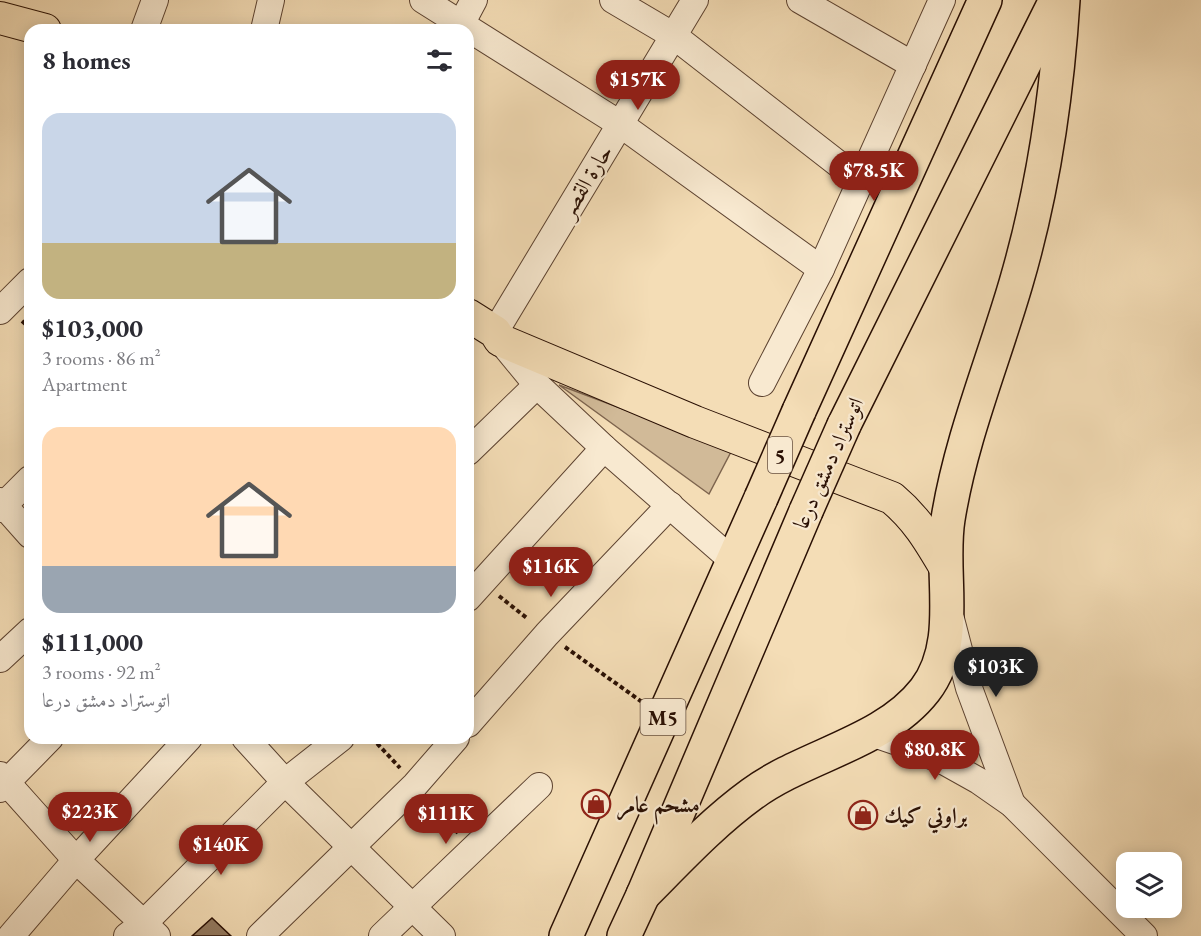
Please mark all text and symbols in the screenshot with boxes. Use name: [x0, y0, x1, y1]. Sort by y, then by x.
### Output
text: 8 homes: [42, 43, 131, 77]
icon: filters: [423, 44, 456, 77]
pin: $157K: [596, 60, 680, 111]
text: $157K: [610, 66, 666, 92]
street label: حارة القصر: [552, 139, 619, 224]
pin: $78.5K: [825, 151, 923, 202]
icon: home: [195, 152, 303, 260]
text: $78.5K: [843, 157, 905, 183]
text: $103,000: [42, 311, 143, 345]
text: 3 rooms · 86 m²: [42, 345, 161, 371]
text: Apartment: [42, 371, 127, 397]
street label: اتوستراد دمشق درعا: [786, 393, 870, 533]
road number: 5: [768, 437, 792, 473]
icon: home: [195, 466, 303, 574]
pin: $116K: [509, 547, 593, 598]
text: $116K: [523, 553, 579, 579]
text: $111,000: [42, 625, 143, 659]
pin: $103K: [954, 647, 1038, 698]
text: $103K: [968, 653, 1024, 679]
text: 3 rooms · 92 m²: [42, 659, 161, 685]
text: اتوستراد دمشق درعا: [42, 687, 170, 713]
road number: M5: [640, 699, 686, 735]
pin: $80.8K: [886, 730, 984, 781]
text: $80.8K: [904, 736, 966, 762]
shop icon: مشحم عامر: [580, 788, 612, 820]
place label: مشحم عامر: [617, 790, 700, 825]
pin: $223K: [48, 792, 132, 843]
pin: $111K: [404, 794, 488, 845]
text: $223K: [62, 798, 118, 824]
shop icon: براوني كيك: [847, 799, 879, 831]
text: $111K: [418, 800, 474, 826]
place label: براوني كيك: [884, 801, 968, 834]
pin: $140K: [179, 825, 263, 876]
text: $140K: [193, 831, 249, 857]
map controls: [1116, 852, 1182, 918]
button: layers: [1116, 852, 1182, 918]

